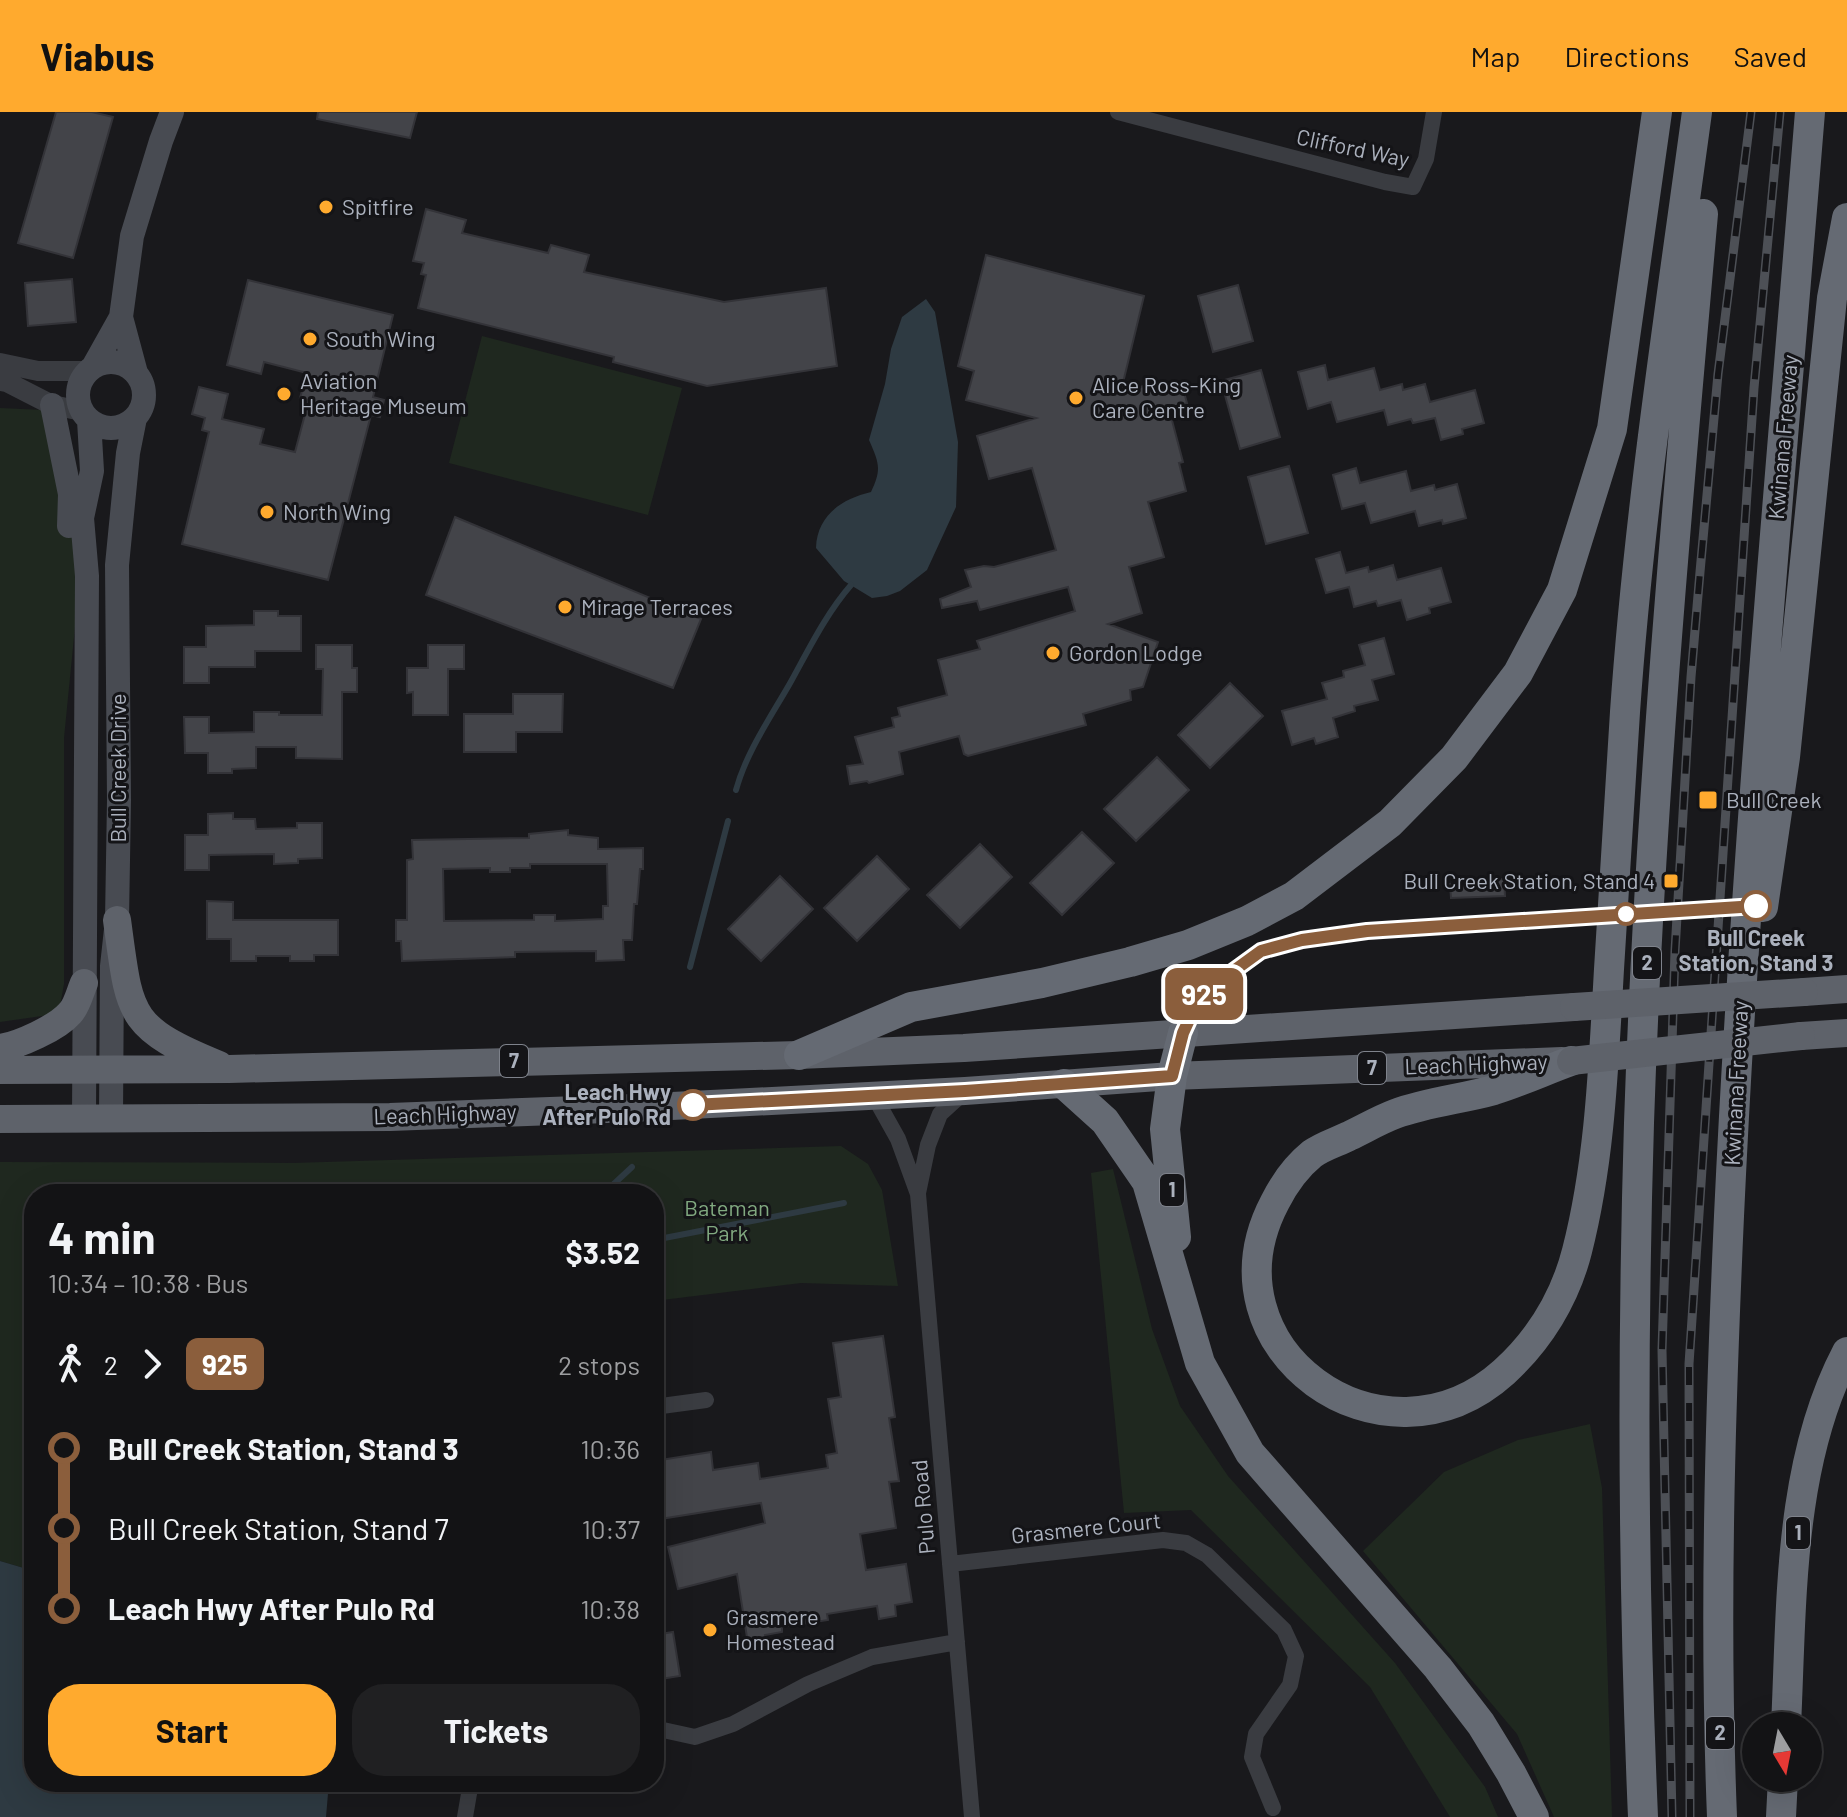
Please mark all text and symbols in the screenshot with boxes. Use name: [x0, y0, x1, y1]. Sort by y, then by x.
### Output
text: Viabus: [40, 33, 155, 79]
text: Map: [1471, 39, 1520, 73]
text: Directions: [1564, 39, 1690, 73]
text: Saved: [1734, 39, 1807, 73]
street label: Clifford Way: [1295, 122, 1412, 172]
place label: Spitfire: [342, 193, 414, 219]
marker: Spitfire: [317, 198, 335, 216]
place label: South Wing: [326, 325, 435, 351]
marker: South Wing: [301, 330, 319, 348]
street label: Kwinana Freeway: [1762, 353, 1802, 520]
place label: Aviation Heritage Museum: [300, 367, 467, 418]
place label: Alice Ross-King Care Centre: [1092, 371, 1241, 422]
marker: Aviation Heritage Museum: [275, 385, 293, 403]
marker: Alice Ross-King Care Centre: [1067, 389, 1085, 407]
place label: North Wing: [283, 498, 391, 524]
marker: North Wing: [258, 503, 276, 521]
place label: Mirage Terraces: [581, 593, 733, 619]
marker: Mirage Terraces: [556, 598, 574, 616]
place label: Gordon Lodge: [1069, 639, 1203, 665]
marker: Gordon Lodge: [1044, 644, 1062, 662]
street label: Bull Creek Drive: [104, 694, 130, 842]
place label: Bull Creek: [1726, 786, 1822, 812]
marker: Bull Creek: [1697, 789, 1719, 811]
place label: Bull Creek Station, Stand 4: [1404, 867, 1655, 893]
marker: Bull Creek Station, Stand 4: [1662, 872, 1680, 890]
marker: Bull Creek Station, Stand 3: [1741, 891, 1771, 921]
unlabelled marker: [1615, 903, 1637, 925]
place label: Bull Creek Station, Stand 3: [1679, 924, 1833, 975]
road number: 2: [1633, 947, 1661, 979]
line badge: 925: [1158, 968, 1250, 1020]
text: 925: [1181, 977, 1227, 1011]
street label: Kwinana Freeway: [1718, 1000, 1752, 1166]
road number: 7: [500, 1045, 528, 1077]
street label: Leach Highway: [1404, 1048, 1548, 1078]
road number: 7: [1358, 1052, 1386, 1084]
place label: Leach Hwy After Pulo Rd: [542, 1078, 671, 1129]
marker: Leach Hwy After Pulo Rd: [678, 1090, 708, 1120]
street label: Leach Highway: [373, 1098, 517, 1128]
road number: 1: [1160, 1174, 1184, 1206]
park label: Bateman Park: [684, 1194, 770, 1245]
text: 4 min: [48, 1210, 155, 1263]
text: $3.52: [566, 1234, 640, 1270]
text: 10:34 – 10:38 · Bus: [48, 1267, 248, 1298]
icon: walk: [48, 1342, 92, 1386]
icon: forward: [130, 1342, 174, 1386]
text: 925: [202, 1347, 248, 1381]
text: 2: [104, 1349, 118, 1380]
text: 2 stops: [558, 1349, 640, 1380]
text: Bull Creek Station, Stand 3: [108, 1430, 459, 1466]
text: 10:36: [581, 1433, 640, 1464]
street label: Pulo Road: [905, 1459, 939, 1556]
street label: Grasmere Court: [1010, 1506, 1162, 1548]
text: Bull Creek Station, Stand 7: [108, 1510, 449, 1546]
text: 10:37: [582, 1513, 640, 1544]
road number: 1: [1786, 1517, 1810, 1549]
text: Leach Hwy After Pulo Rd: [108, 1590, 435, 1626]
text: 10:38: [580, 1593, 640, 1624]
place label: Grasmere Homestead: [726, 1603, 835, 1654]
marker: Grasmere Homestead: [701, 1621, 719, 1639]
button: Start: [48, 1684, 336, 1776]
button: Tickets: [352, 1684, 640, 1776]
north arrow: [1742, 1712, 1822, 1792]
map controls: [1742, 1712, 1822, 1792]
road number: 2: [1706, 1717, 1734, 1749]

